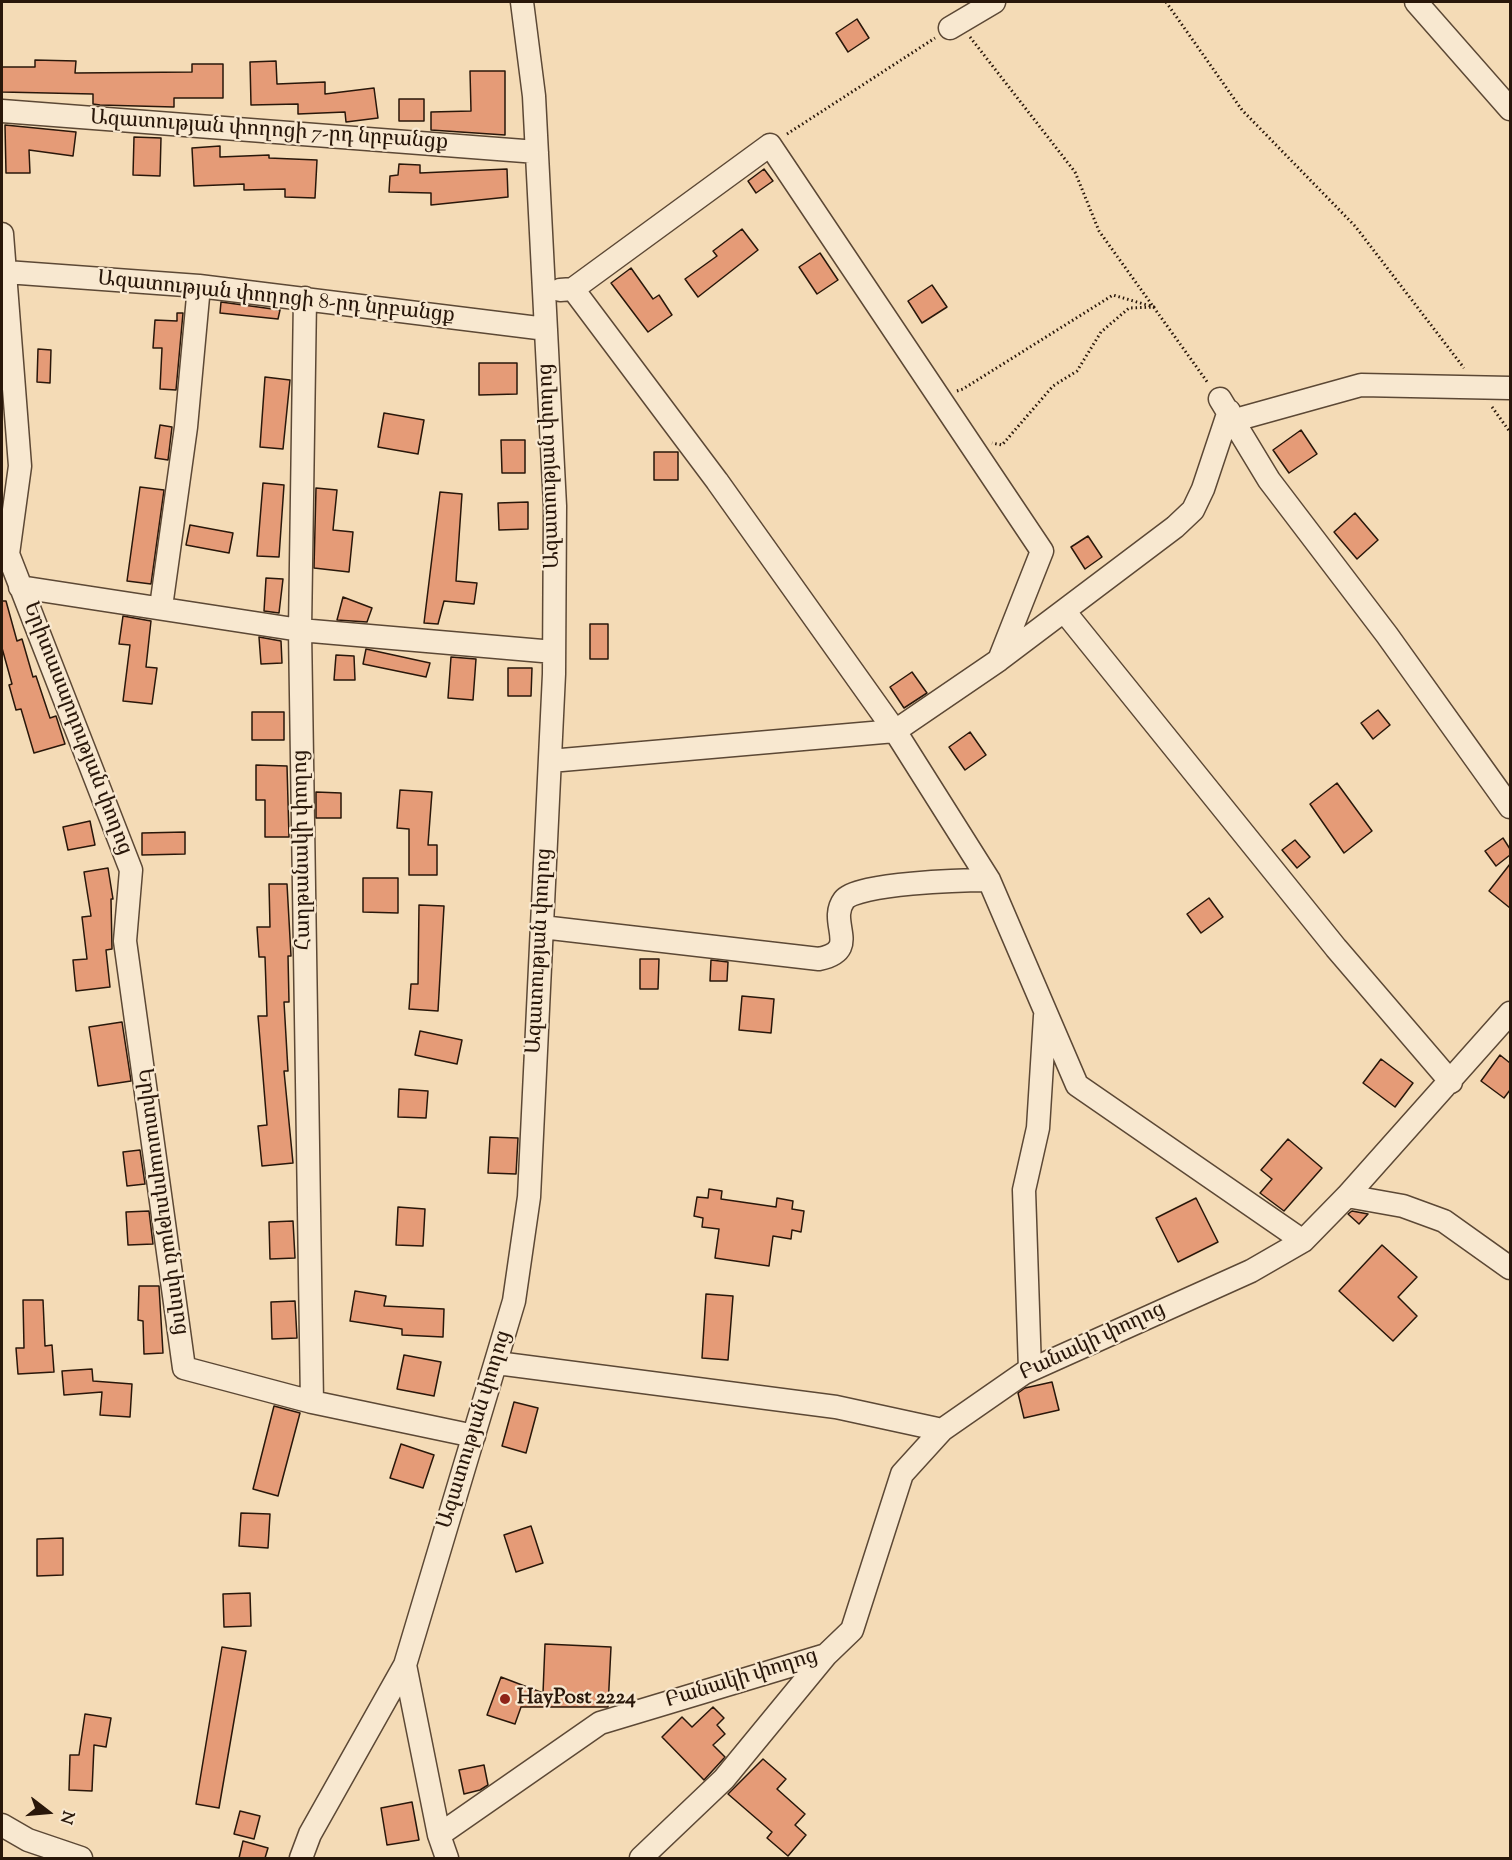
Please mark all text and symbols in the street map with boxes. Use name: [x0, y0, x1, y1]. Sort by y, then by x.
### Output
street label: Ազատության փողոցի 7-րդ նրբանցք: [89, 107, 449, 157]
street label: Ազատության փողոցի 8-րդ նրբանցք: [96, 268, 456, 330]
street label: Ազատության փողոց: [535, 363, 567, 569]
street label: Երիտասարդության փողոց: [16, 599, 136, 859]
street label: Հաղթանակի փողոց: [290, 749, 318, 951]
street label: Ազատության փողոց: [523, 848, 559, 1054]
street label: Երիտասարդության փողոց: [130, 1067, 192, 1337]
street label: Բանակի փողոց: [1016, 1298, 1170, 1388]
street label: Ազատության փողոց: [434, 1328, 518, 1532]
street label: Բանակի փողոց: [663, 1645, 821, 1715]
place label: HayPost 2224: [517, 1686, 636, 1712]
marker: HayPost 2224: [498, 1692, 512, 1706]
north arrow: [18, 1782, 78, 1842]
text: N: [53, 1808, 79, 1826]

